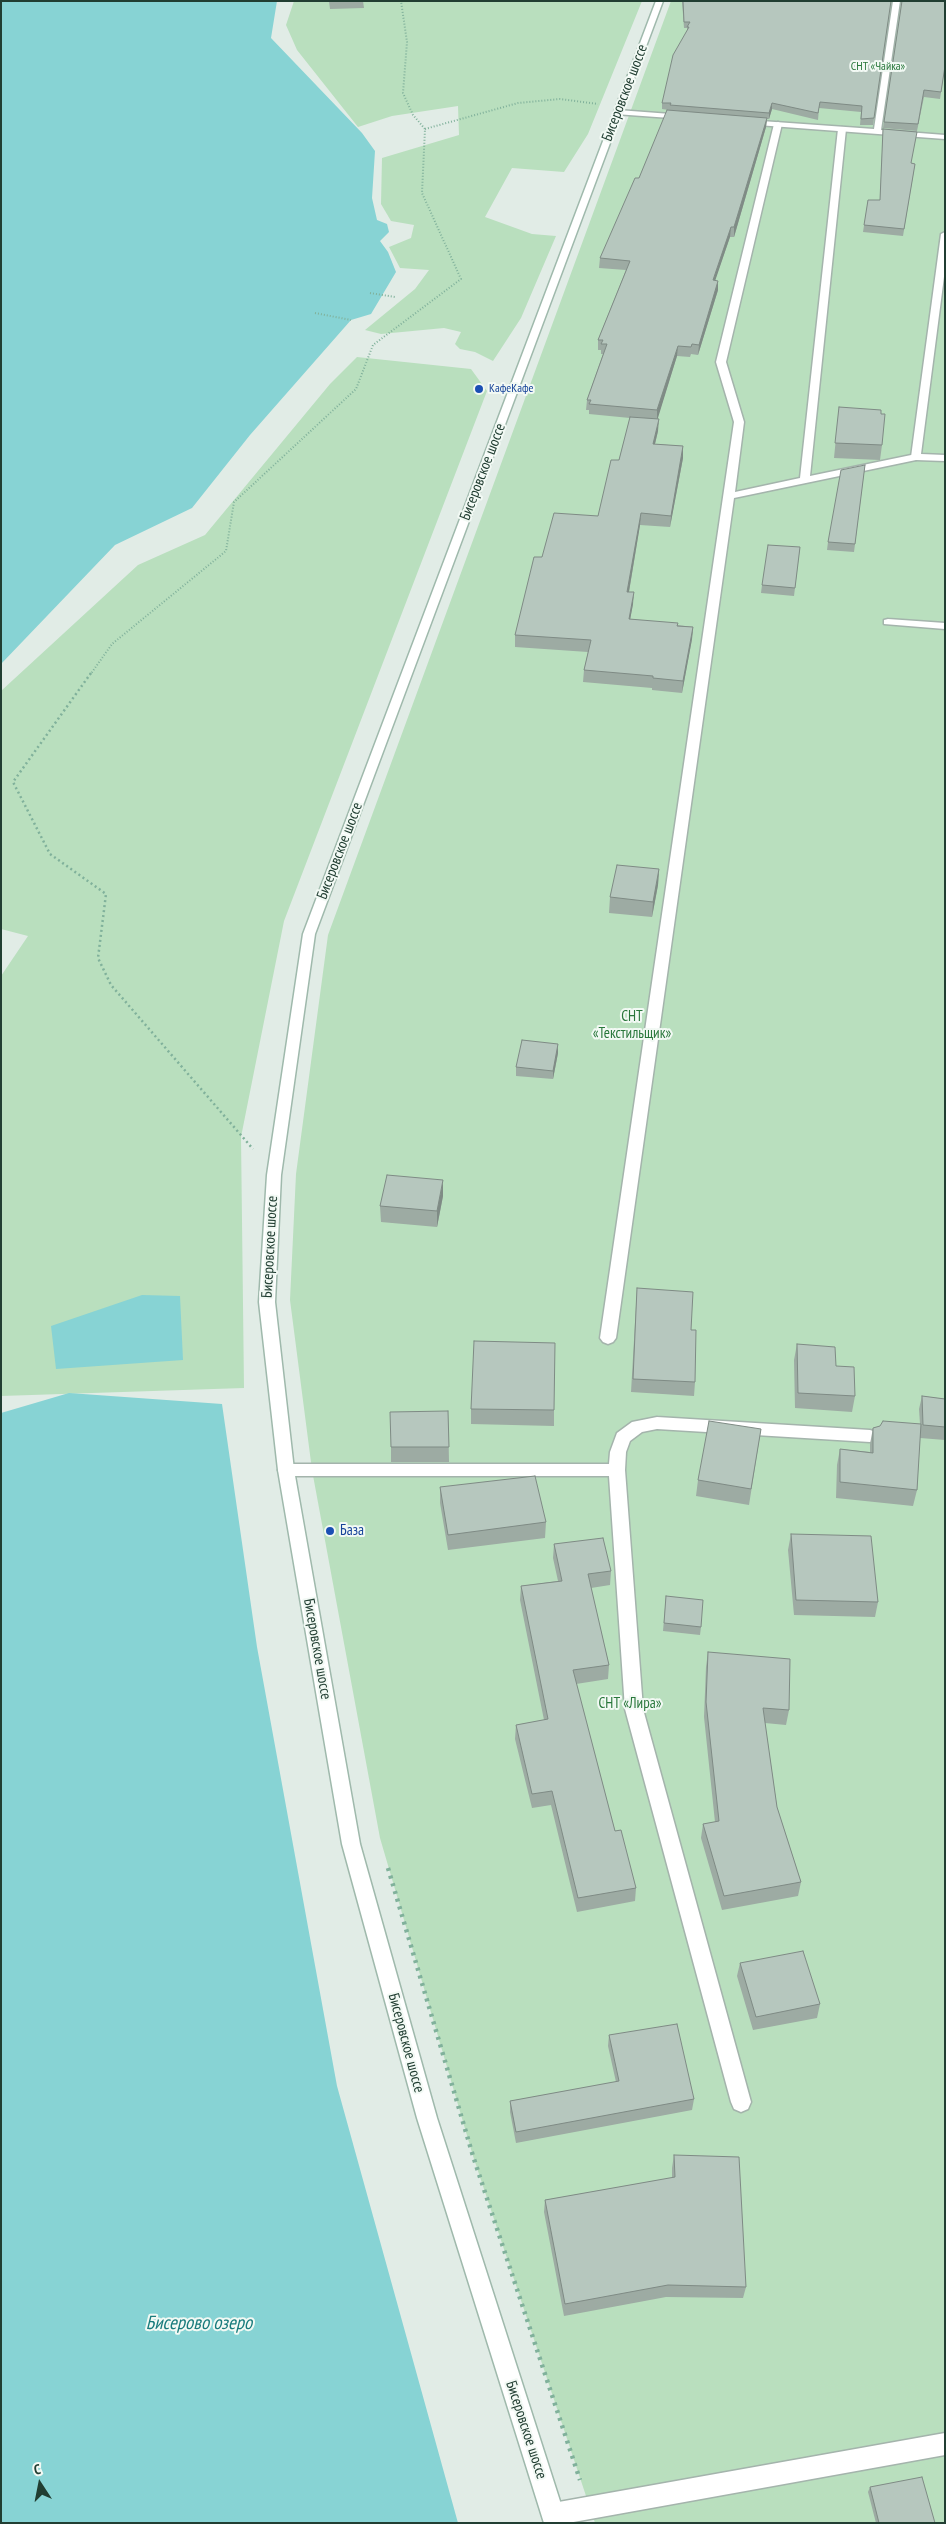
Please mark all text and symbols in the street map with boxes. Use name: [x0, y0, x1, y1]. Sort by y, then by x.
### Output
street label: Бисеровское шоссе: [598, 42, 652, 144]
park label: СНТ «Чайка»: [851, 60, 905, 74]
place label: КафеКафе: [489, 382, 534, 396]
marker: КафеКафе: [473, 383, 485, 395]
street label: Бисеровское шоссе: [456, 421, 510, 523]
street label: Бисеровское шоссе: [313, 800, 367, 902]
park label: СНТ «Текстильщик»: [593, 1008, 671, 1043]
street label: Бисеровское шоссе: [258, 1195, 282, 1299]
place label: База: [340, 1522, 364, 1540]
marker: База: [324, 1525, 336, 1537]
street label: Бисеровское шоссе: [299, 1597, 335, 1701]
park label: СНТ «Лира»: [598, 1695, 662, 1713]
street label: Бисеровское шоссе: [384, 1991, 428, 2095]
water label: Бисерово озеро: [146, 2313, 252, 2335]
street label: Бисеровское шоссе: [502, 2379, 550, 2481]
north arrow: [15, 2459, 65, 2509]
text: С: [32, 2460, 42, 2479]

